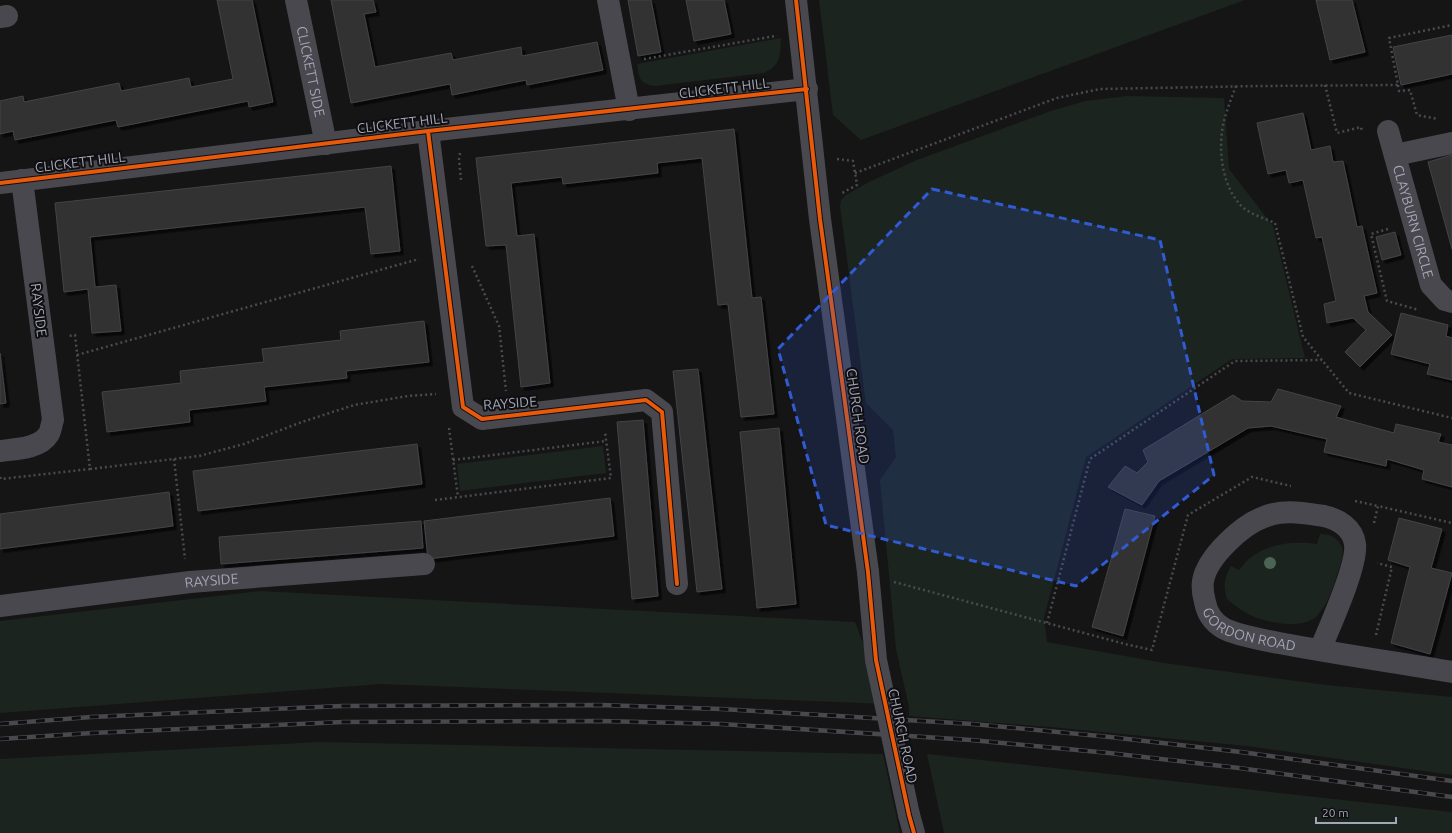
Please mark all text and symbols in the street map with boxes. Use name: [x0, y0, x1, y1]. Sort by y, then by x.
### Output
street label: CLICKETT SIDE: [294, 25, 328, 118]
street label: CLICKETT HILL: [678, 75, 770, 101]
street label: CLICKETT HILL: [356, 110, 448, 136]
street label: CLICKETT HILL: [34, 149, 126, 175]
street label: CLAYBURN CIRCLE: [1390, 163, 1437, 280]
street label: RAYSIDE: [28, 282, 50, 338]
street label: CHURCH ROAD: [843, 367, 873, 465]
street label: RAYSIDE: [483, 393, 538, 413]
street label: RAYSIDE: [184, 570, 239, 591]
street label: GORDON ROAD: [1199, 605, 1297, 654]
street label: CHURCH ROAD: [885, 687, 921, 785]
scale bar: [1316, 799, 1396, 825]
text: 20 m: [1322, 806, 1349, 819]

